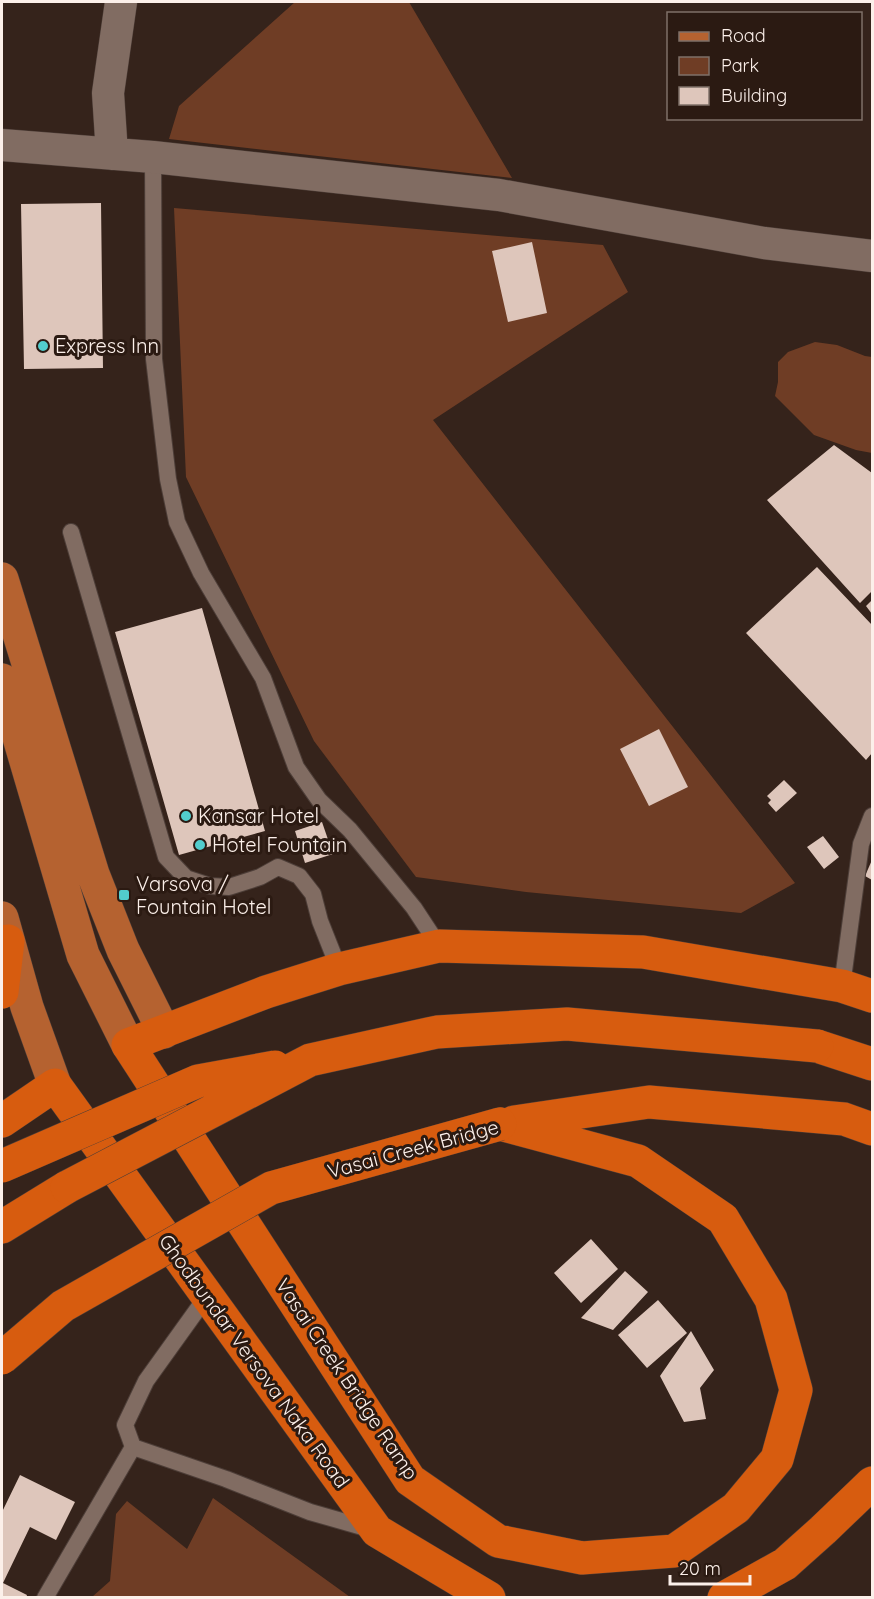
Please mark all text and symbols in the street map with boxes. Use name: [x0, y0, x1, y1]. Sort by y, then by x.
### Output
legend: [667, 12, 862, 120]
text: Road: [721, 24, 766, 47]
text: Park: [721, 54, 759, 77]
text: Building: [721, 84, 787, 107]
place label: Express Inn: [55, 333, 159, 358]
marker: Express Inn: [36, 339, 50, 353]
place label: Kansar Hotel: [198, 803, 319, 828]
marker: Kansar Hotel: [179, 809, 193, 823]
place label: Hotel Fountain: [212, 832, 347, 857]
marker: Hotel Fountain: [193, 838, 207, 852]
place label: Varsova / Fountain Hotel: [136, 871, 271, 919]
marker: Varsova / Fountain Hotel: [117, 888, 131, 902]
street label: Vasai Creek Bridge: [325, 1114, 501, 1183]
street label: Ghodbundar Versova Naka Road: [154, 1229, 355, 1493]
street label: Vasai Creek Bridge Ramp: [271, 1273, 424, 1484]
scale bar: [670, 1548, 750, 1586]
text: 20 m: [679, 1557, 721, 1580]

